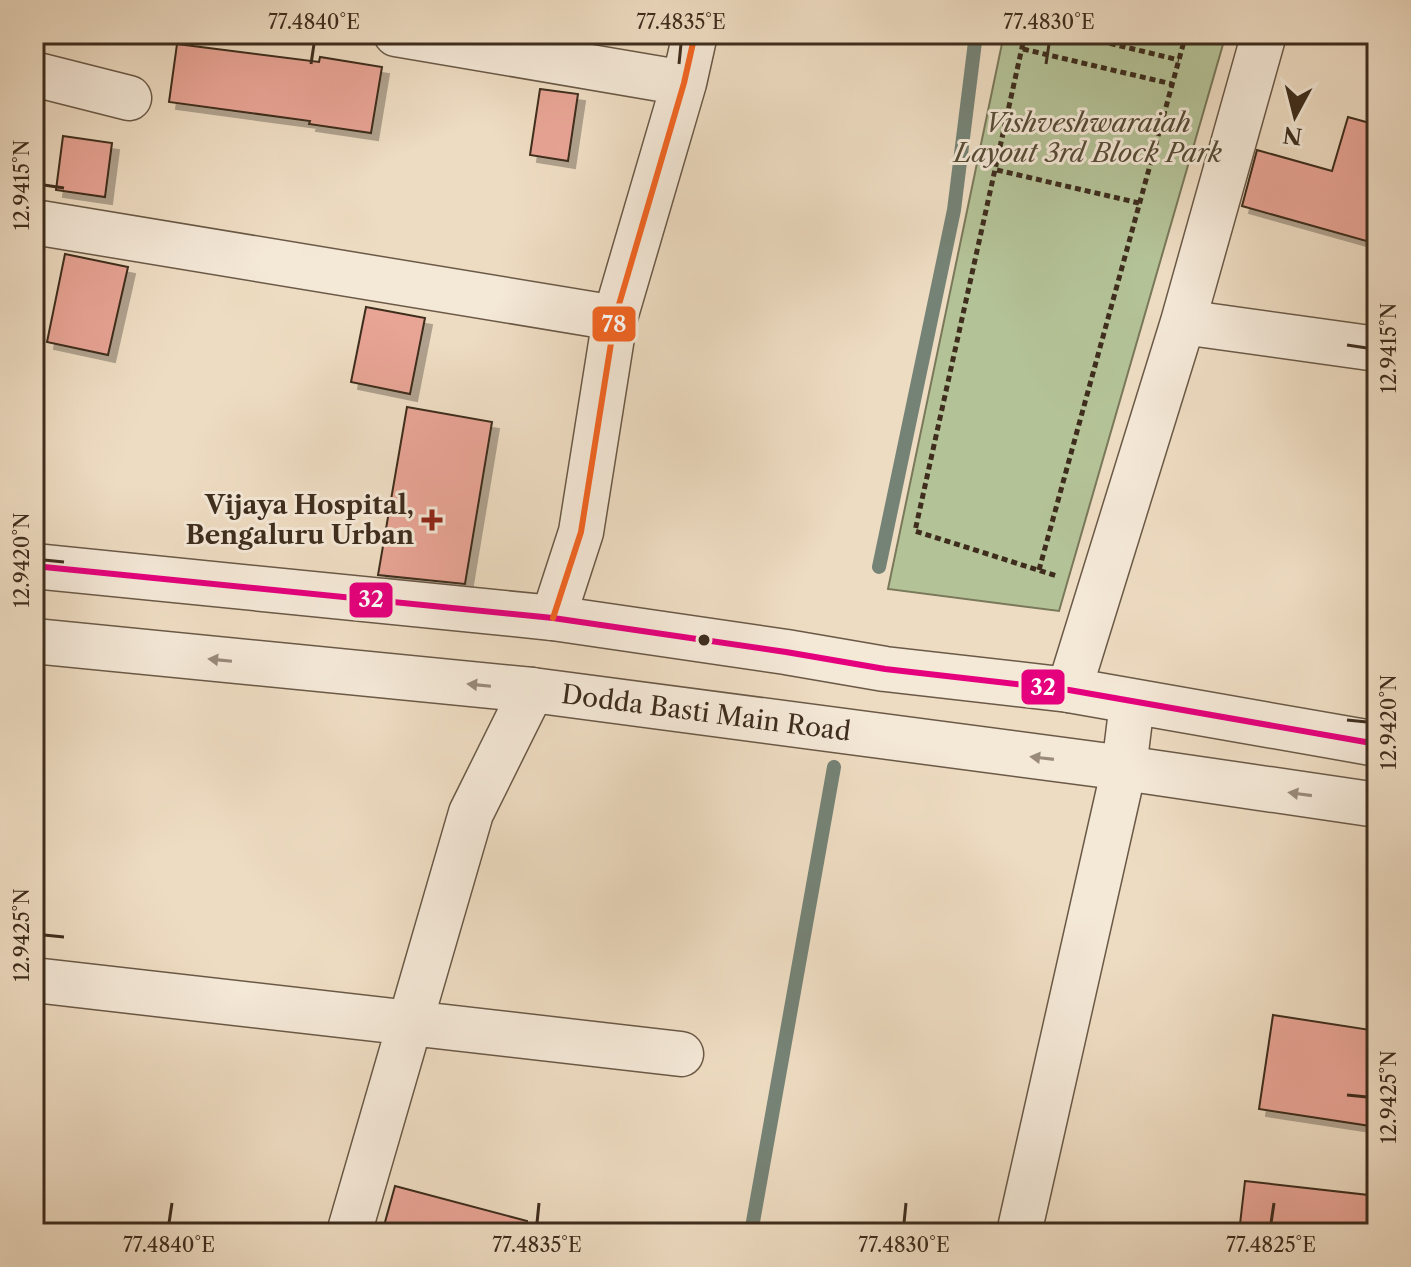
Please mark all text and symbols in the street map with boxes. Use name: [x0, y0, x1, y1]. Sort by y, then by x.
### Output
text: 77.4840°E: [268, 10, 360, 34]
text: 77.4835°E: [636, 10, 726, 34]
text: 77.4830°E: [1003, 10, 1095, 34]
north arrow: [1255, 76, 1335, 156]
park label: Vishveshwaraiah Layout 3rd Block Park: [952, 107, 1222, 169]
text: N: [1281, 121, 1304, 150]
text: 12.9415°N: [10, 140, 34, 230]
text: 12.9415°N: [1377, 303, 1401, 393]
line badge: 78: [591, 305, 637, 343]
text: 78: [601, 311, 627, 338]
place label: Vijaya Hospital, Bengaluru Urban: [186, 489, 414, 551]
marker: Vijaya Hospital, Bengaluru Urban: [421, 509, 443, 531]
text: 12.9420°N: [10, 512, 34, 608]
line badge: 32: [348, 581, 394, 619]
text: 32: [358, 586, 384, 613]
unlabelled marker: [696, 632, 712, 648]
one-way arrow: [207, 653, 232, 666]
line badge: 32: [1020, 668, 1066, 706]
text: 32: [1030, 674, 1056, 701]
text: 12.9420°N: [1377, 674, 1401, 770]
street label: Dodda Basti Main Road: [560, 678, 853, 748]
one-way arrow: [466, 679, 491, 692]
one-way arrow: [1029, 751, 1054, 764]
one-way arrow: [1287, 787, 1312, 800]
text: 12.9425°N: [10, 888, 34, 982]
text: 12.9425°N: [1377, 1050, 1401, 1144]
text: 77.4840°E: [123, 1233, 215, 1257]
text: 77.4835°E: [492, 1233, 582, 1257]
text: 77.4830°E: [858, 1233, 950, 1257]
text: 77.4825°E: [1226, 1233, 1316, 1257]

